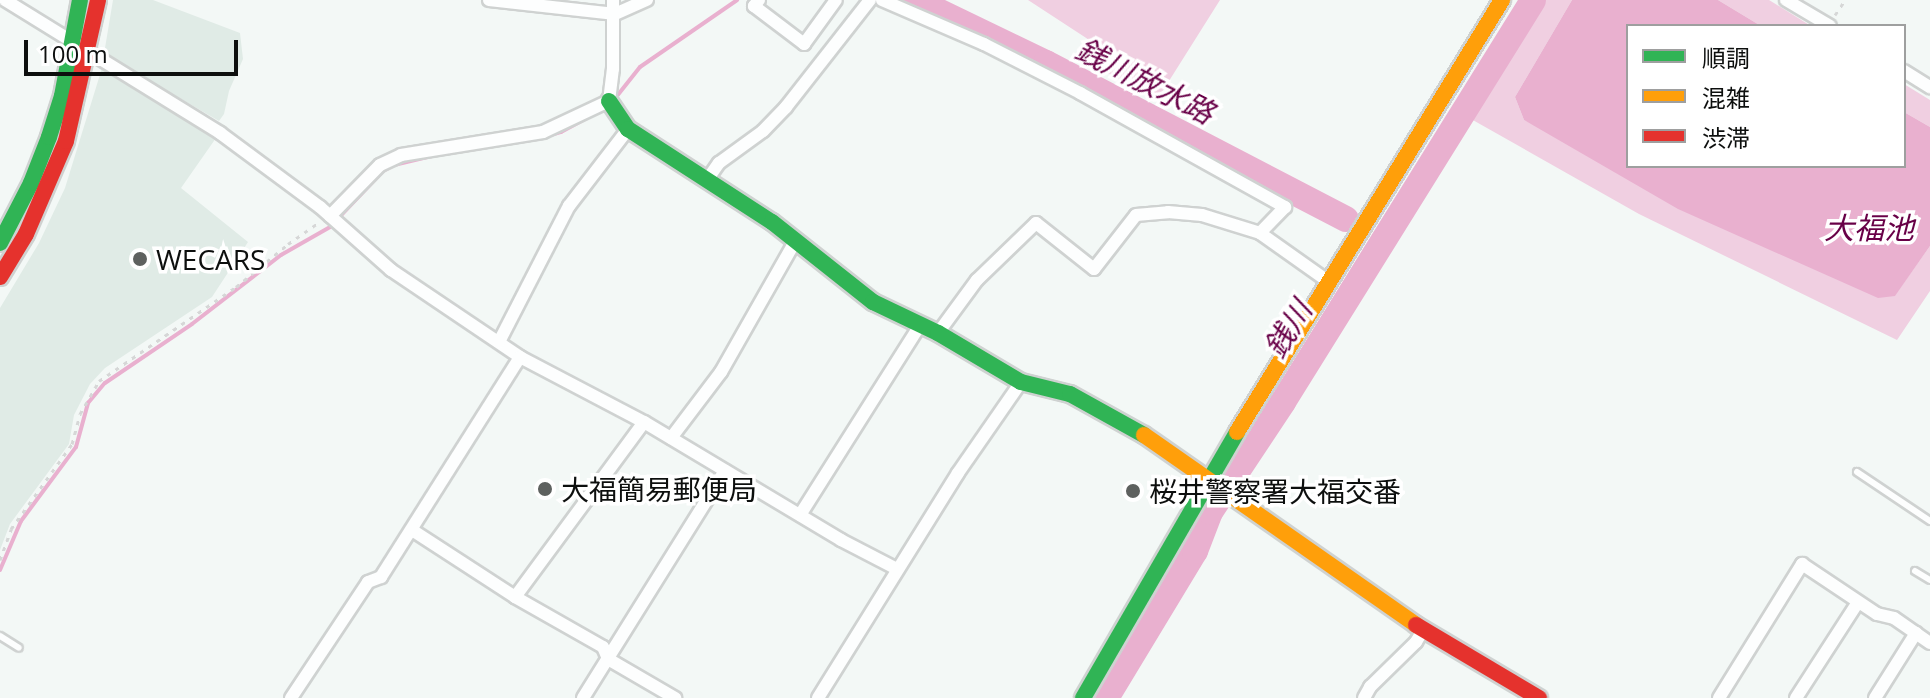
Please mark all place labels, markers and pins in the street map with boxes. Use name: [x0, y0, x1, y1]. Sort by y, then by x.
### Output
place label: WECARS: [156, 242, 265, 276]
marker: WECARS: [131, 250, 149, 268]
place label: 大福簡易郵便局: [561, 472, 757, 506]
place label: 桜井警察署大福交番: [1149, 474, 1401, 508]
marker: 大福簡易郵便局: [536, 480, 554, 498]
marker: 桜井警察署大福交番: [1124, 482, 1142, 500]

